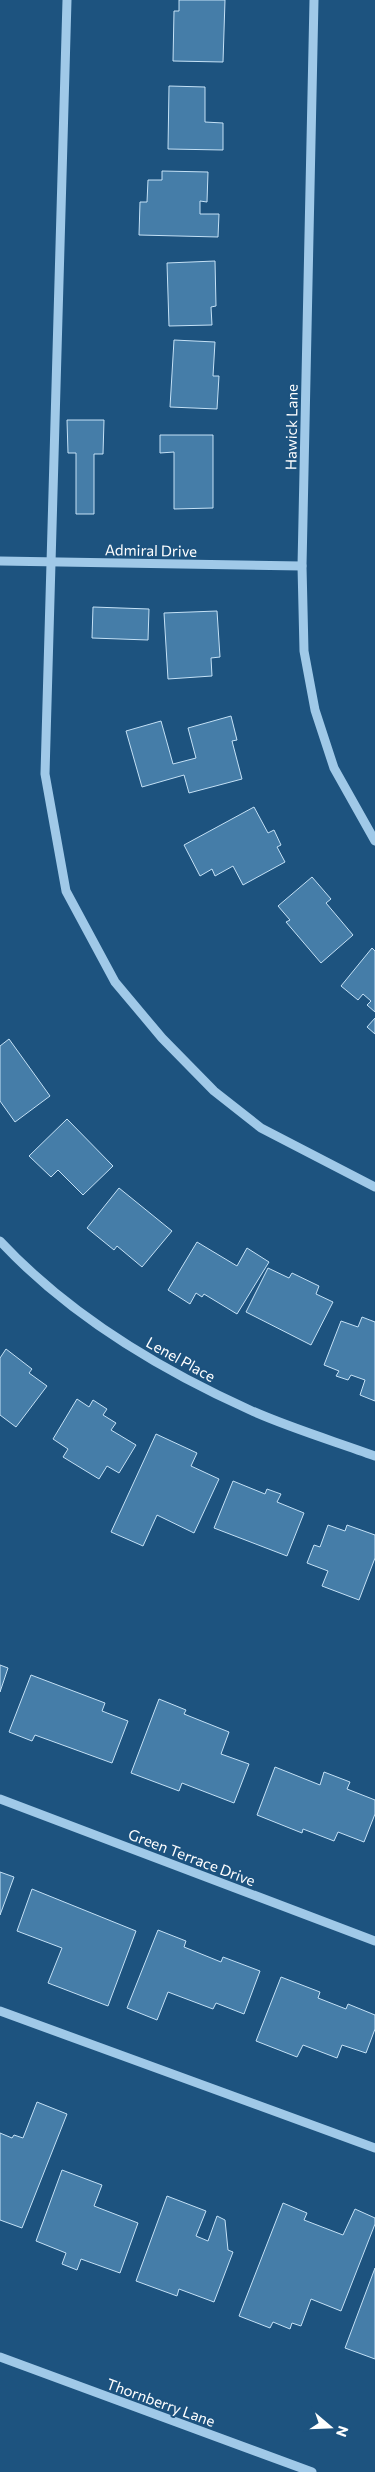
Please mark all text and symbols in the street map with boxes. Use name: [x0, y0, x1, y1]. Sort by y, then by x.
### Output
street label: Hawick Lane: [281, 384, 301, 470]
street label: Admiral Drive: [105, 540, 197, 560]
street label: Lenel Place: [143, 1333, 219, 1385]
street label: Green Terrace Drive: [126, 1824, 258, 1890]
street label: Thornberry Lane: [104, 2374, 218, 2430]
north arrow: [305, 2402, 355, 2452]
text: N: [333, 2424, 353, 2439]

